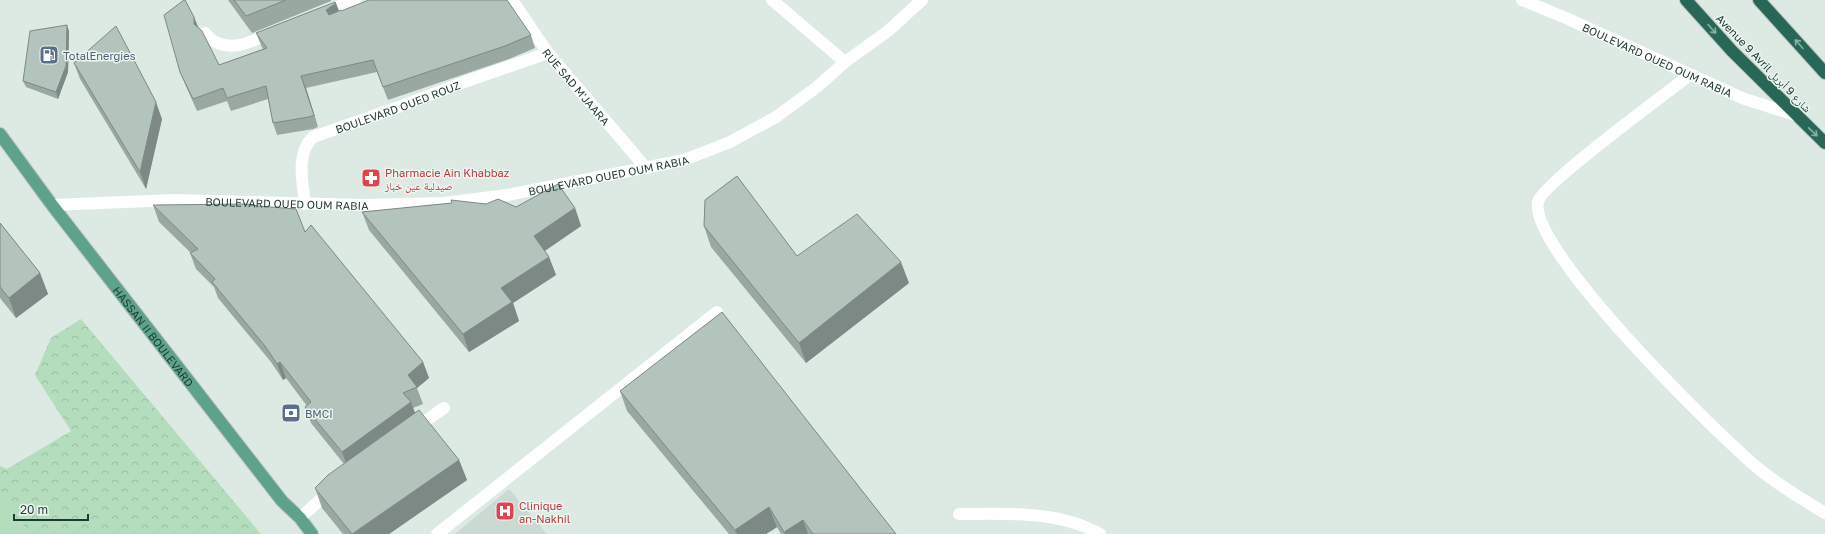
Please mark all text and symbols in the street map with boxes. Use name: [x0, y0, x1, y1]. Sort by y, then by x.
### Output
street label: Avenue 9 Avril شارع 9 أبريل: [1713, 11, 1814, 115]
street label: BOULEVARD OUED OUM RABIA: [1581, 20, 1735, 99]
one-way arrow: [1708, 24, 1717, 34]
one-way arrow: [1795, 40, 1804, 50]
fuel station icon: TotalEnergies: [38, 44, 60, 66]
street label: RUE SAD M'JAARA: [540, 46, 613, 128]
place label: TotalEnergies: [63, 49, 136, 62]
street label: BOULEVARD OUED ROUZ: [333, 78, 462, 135]
one-way arrow: [1808, 127, 1818, 137]
street label: BOULEVARD OUED OUM RABIA: [527, 152, 691, 197]
place label: Pharmacie Ain Khabbaz صيدلية عين خباز: [384, 166, 510, 193]
pharmacy icon: Pharmacie Ain Khabbaz صيدلية عين خباز: [360, 167, 382, 189]
street label: BOULEVARD OUED OUM RABIA: [205, 194, 369, 212]
street label: HASSAN II BOULEVARD: [111, 283, 197, 389]
bank icon: BMCI: [280, 402, 302, 424]
place label: BMCI: [305, 407, 333, 420]
scale bar: [14, 496, 88, 522]
place label: Clinique an-Nakhil: [519, 499, 571, 525]
hospital icon: Clinique an-Nakhil: [494, 500, 516, 522]
text: 20 m: [20, 502, 48, 517]

